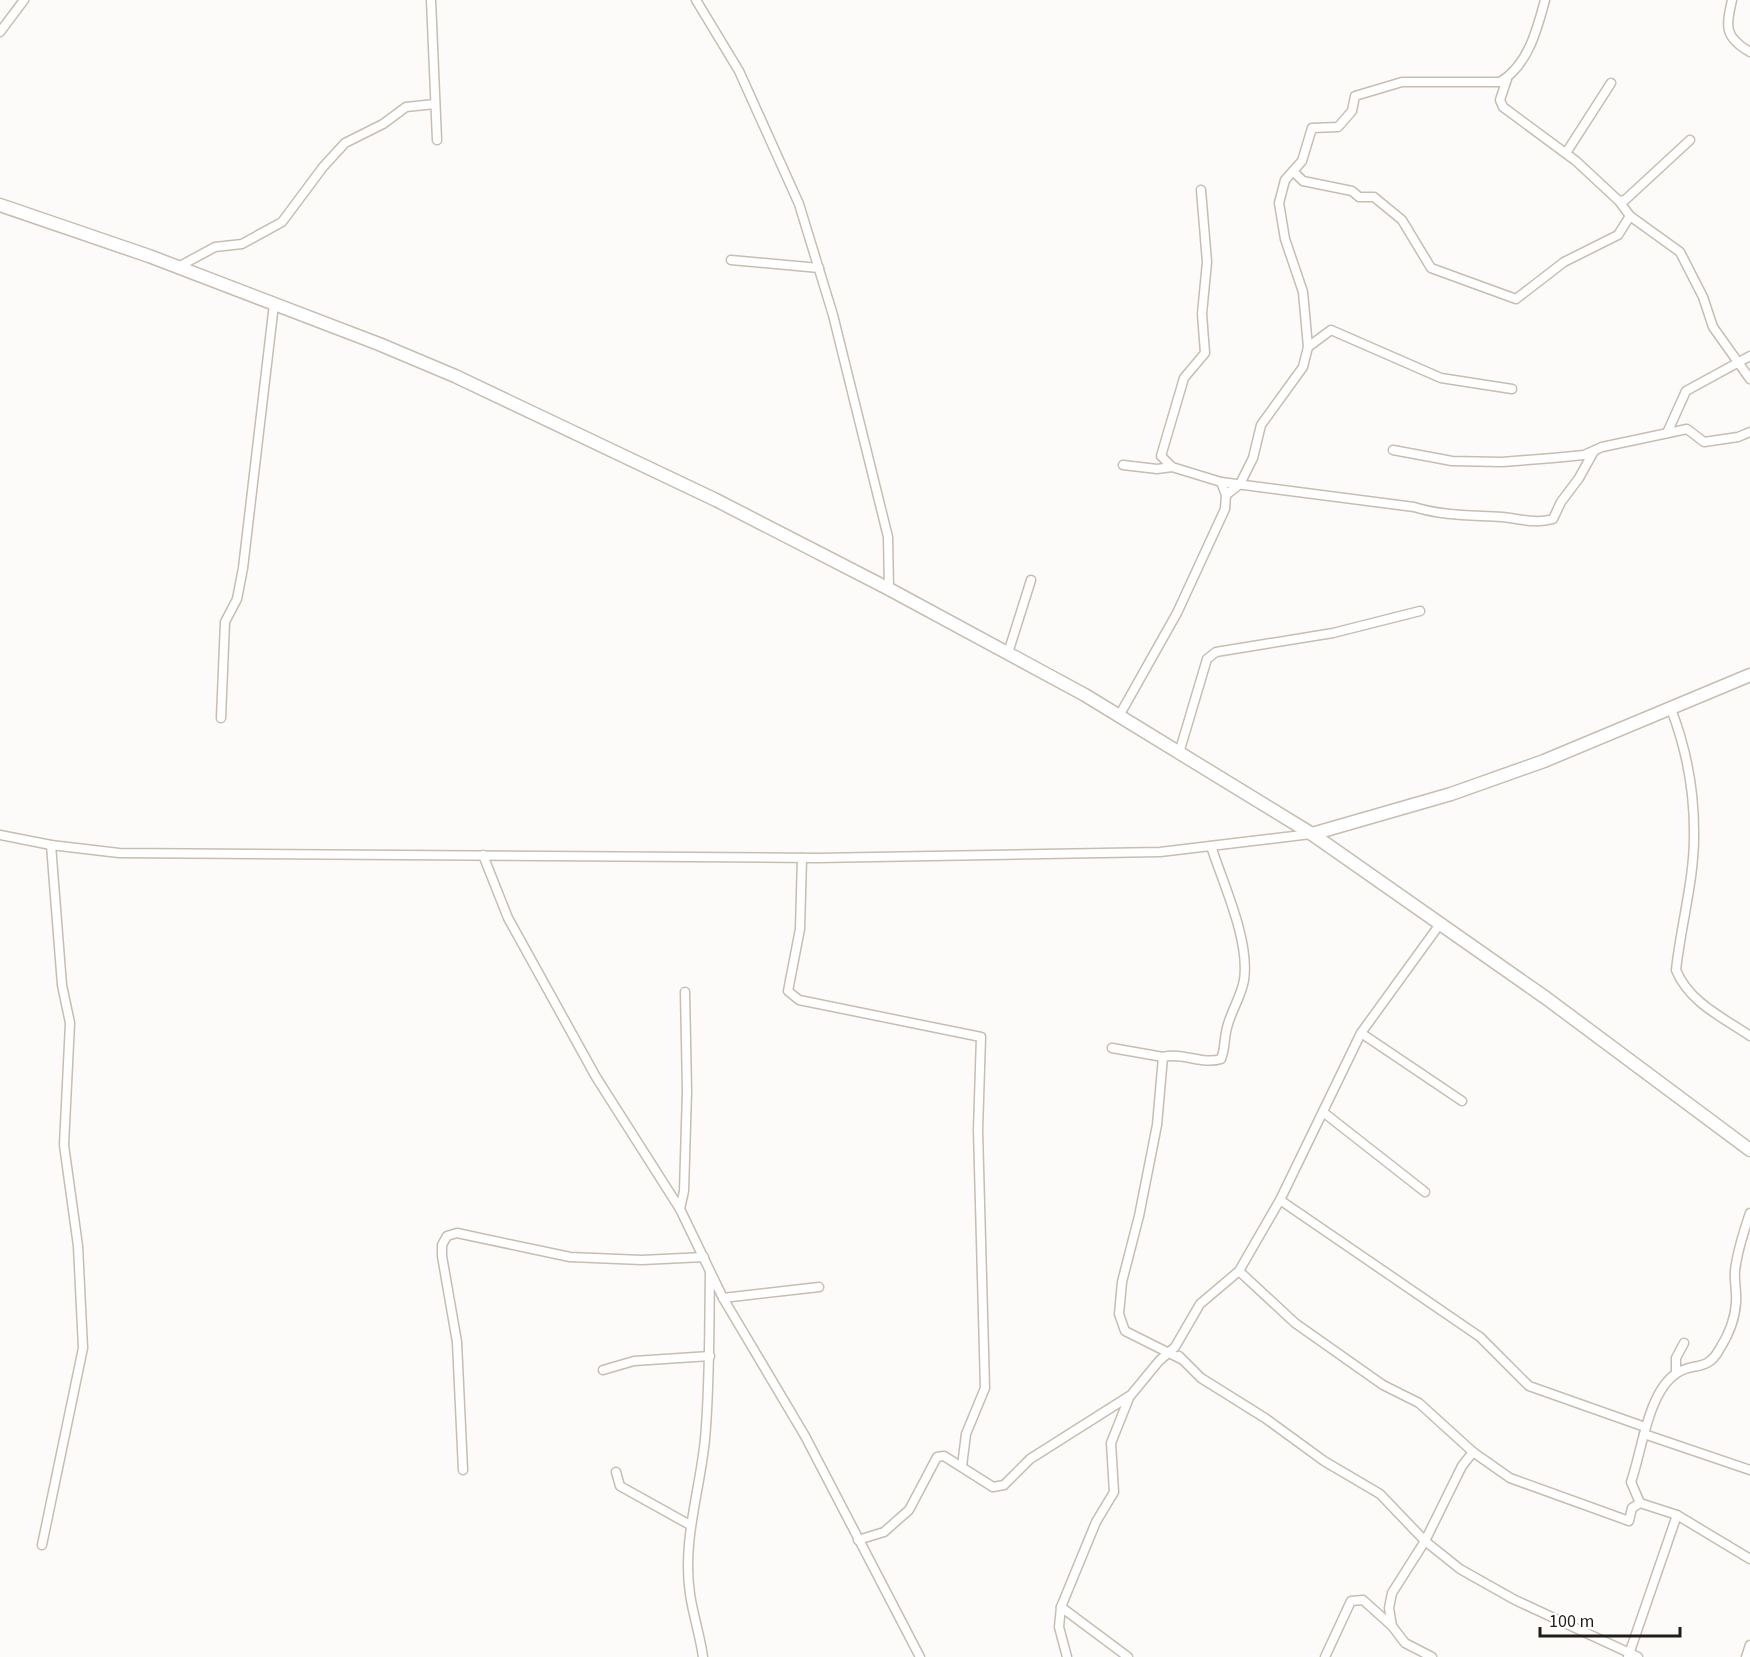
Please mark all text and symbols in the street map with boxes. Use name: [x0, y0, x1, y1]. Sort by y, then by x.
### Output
scale bar: [1540, 1600, 1680, 1638]
text: 100 m: [1549, 1609, 1594, 1634]

